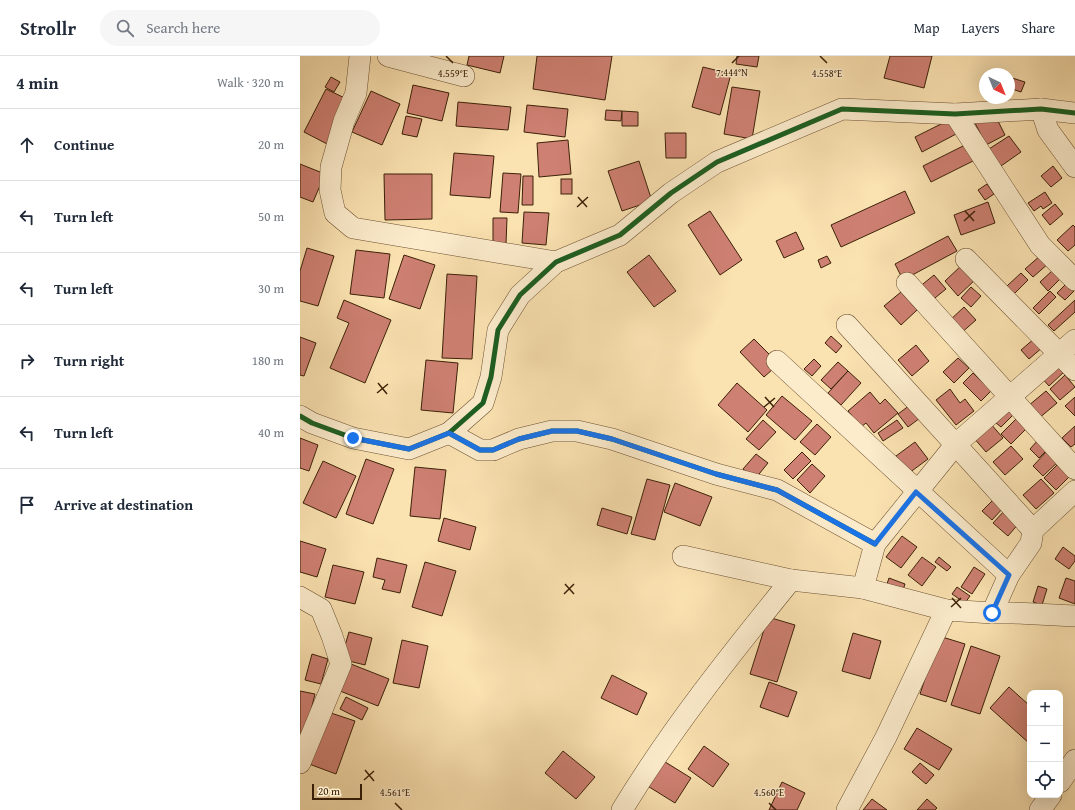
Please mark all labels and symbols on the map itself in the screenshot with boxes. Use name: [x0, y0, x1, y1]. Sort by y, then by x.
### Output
text: 7.444°N: [716, 65, 748, 80]
text: 4.559°E: [438, 66, 468, 81]
text: 4.558°E: [812, 66, 842, 81]
north arrow: [979, 68, 1015, 104]
route end: [344, 429, 362, 447]
route start: [983, 604, 1001, 622]
scale bar: [312, 782, 362, 801]
text: 4.561°E: [380, 785, 410, 800]
text: 4.560°E: [754, 785, 784, 800]

